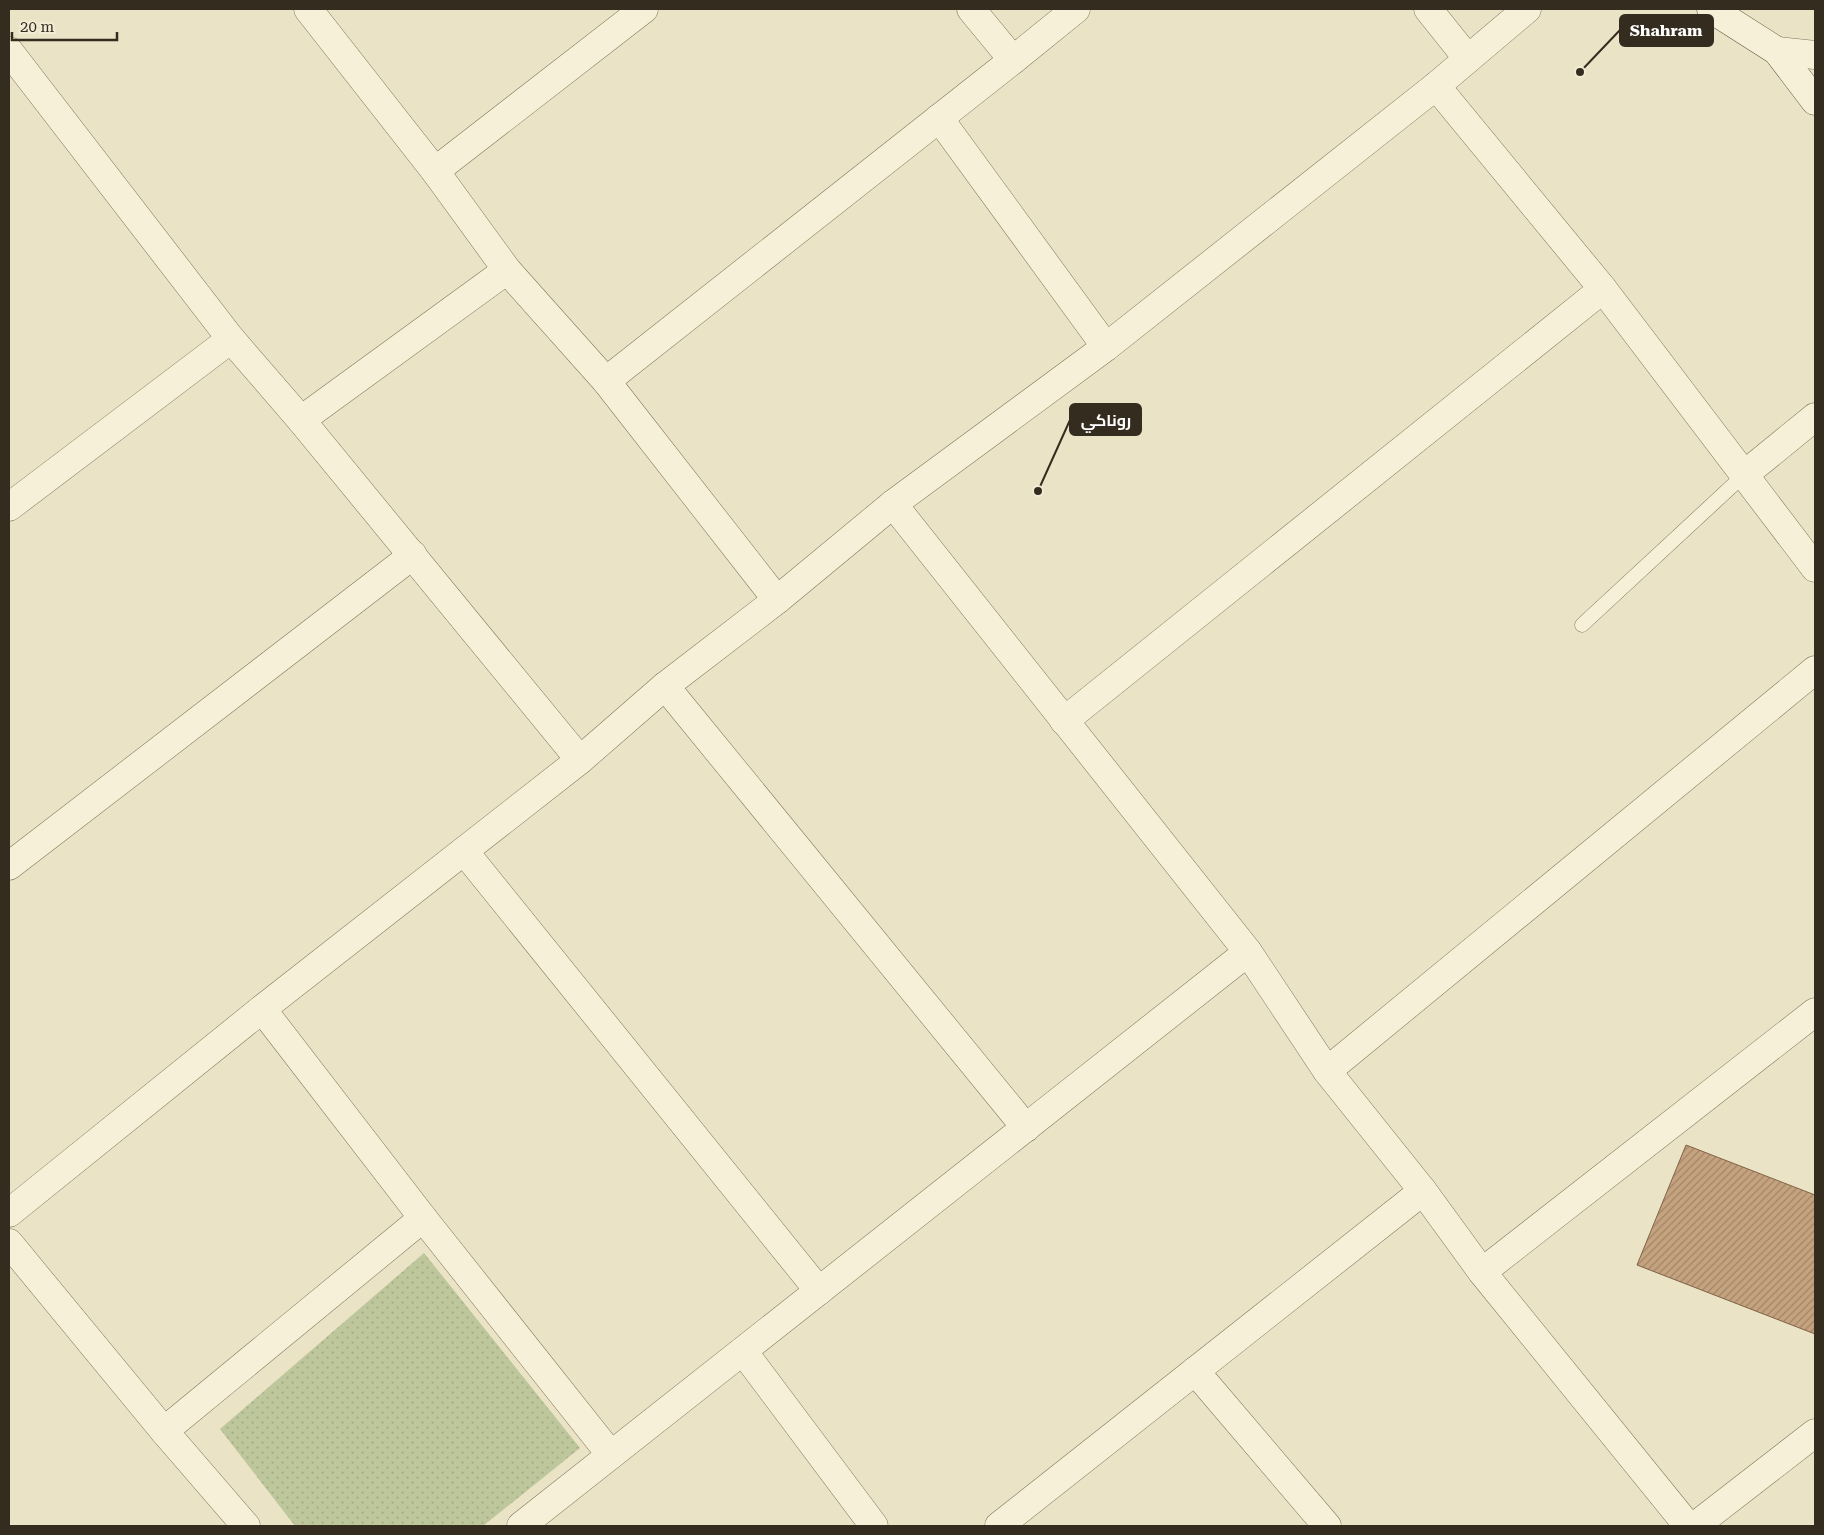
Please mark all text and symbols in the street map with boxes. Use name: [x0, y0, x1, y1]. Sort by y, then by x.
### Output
scale bar: [12, 10, 118, 42]
callout: Shahram: [1620, 15, 1713, 46]
text: 20 m: [20, 18, 55, 36]
text: Shahram: [1630, 21, 1703, 40]
callout: روناكي: [1070, 404, 1141, 435]
text: روناكي: [1081, 411, 1131, 433]

